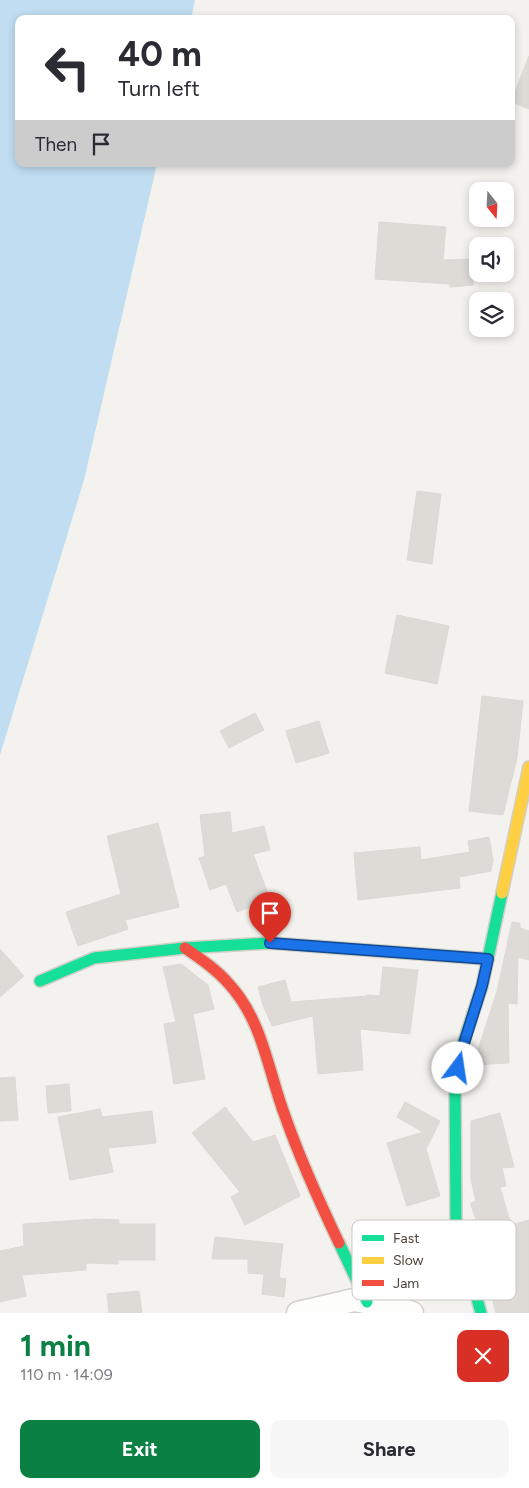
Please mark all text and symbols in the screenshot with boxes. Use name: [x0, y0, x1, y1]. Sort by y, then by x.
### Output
text: 40 m: [118, 33, 202, 75]
icon: left: [35, 35, 100, 100]
text: Turn left: [118, 75, 200, 102]
icon: arrive: [87, 130, 115, 158]
text: Then: [35, 133, 77, 156]
north arrow: [469, 182, 514, 228]
map controls: [469, 182, 514, 337]
button: sound: [469, 237, 514, 282]
button: layers: [469, 292, 514, 337]
pin: [249, 892, 291, 943]
icon: arrive: [256, 899, 284, 927]
position arrow: [431, 1041, 483, 1093]
legend: [352, 1220, 516, 1300]
text: Fast: [393, 1230, 419, 1247]
text: Slow: [393, 1252, 424, 1269]
text: Jam: [393, 1275, 419, 1292]
text: 1 min: [20, 1327, 91, 1364]
button: close: [457, 1330, 509, 1382]
text: 110 m · 14:09: [20, 1365, 113, 1384]
button: Exit: [20, 1420, 260, 1478]
button: Share: [270, 1420, 509, 1478]

